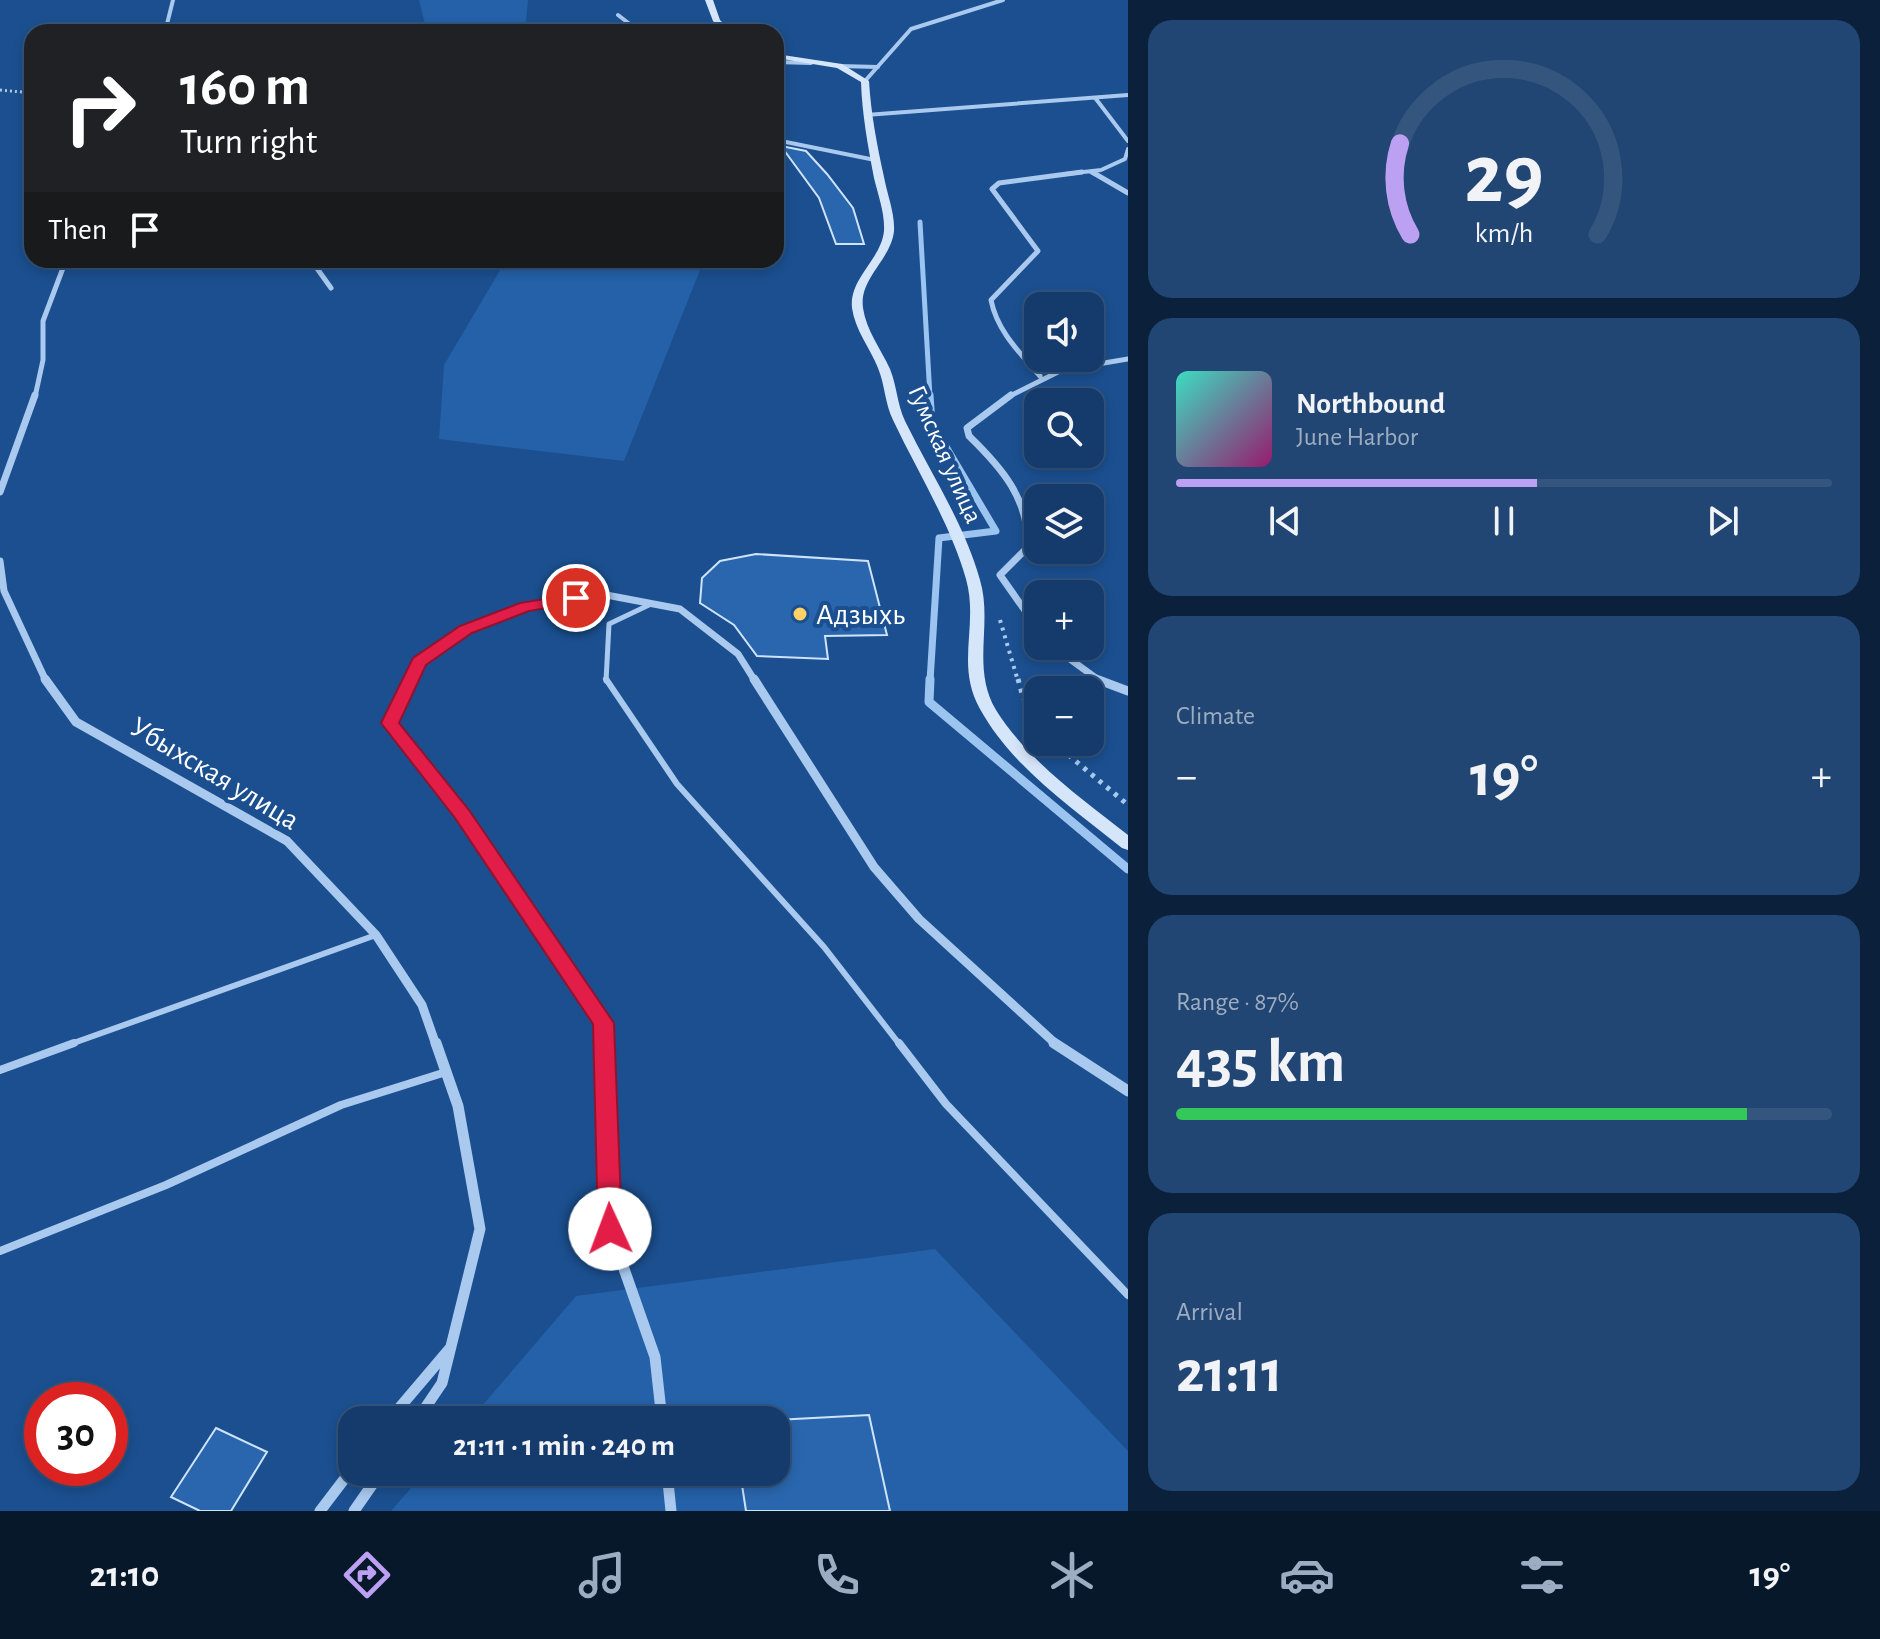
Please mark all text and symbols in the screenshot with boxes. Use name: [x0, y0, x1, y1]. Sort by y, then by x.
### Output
icon: right: [48, 56, 152, 160]
text: 160 m: [180, 59, 310, 115]
text: Turn right: [180, 124, 317, 160]
text: 29: [1464, 134, 1544, 218]
icon: arrive: [123, 208, 167, 252]
text: Then: [48, 215, 107, 245]
text: km/h: [1475, 219, 1533, 248]
map controls: [1024, 292, 1104, 756]
button: sound: [1024, 292, 1104, 372]
street label: Гумская улица: [903, 382, 987, 527]
button: search: [1024, 388, 1104, 468]
text: Northbound: [1296, 389, 1445, 419]
text: June Harbor: [1296, 424, 1418, 450]
button: layers: [1024, 484, 1104, 564]
icon: previous: [1263, 499, 1307, 543]
icon: pause: [1482, 499, 1526, 543]
icon: next: [1701, 499, 1745, 543]
pin: [542, 564, 610, 632]
icon: arrive: [554, 576, 598, 620]
button: +: [1024, 580, 1104, 660]
place label: Адзыхь: [816, 600, 905, 630]
marker: Адзыхь: [791, 605, 809, 623]
button: −: [1024, 676, 1104, 756]
text: Climate: [1176, 703, 1255, 729]
street label: Убыхская улица: [125, 712, 304, 836]
text: 19°: [1470, 747, 1538, 807]
text: −: [1176, 755, 1197, 799]
text: +: [1811, 755, 1832, 799]
text: Range · 87%: [1176, 989, 1299, 1015]
text: 435 km: [1176, 1033, 1345, 1093]
position arrow: [568, 1187, 652, 1271]
text: Arrival: [1176, 1299, 1243, 1325]
text: 21:11: [1176, 1343, 1283, 1403]
speed limit sign: 30: [24, 1382, 128, 1486]
text: 21:11 · 1 min · 240 m: [453, 1431, 675, 1461]
icon: directions: [339, 1547, 395, 1603]
icon: music: [574, 1547, 630, 1603]
icon: phone: [809, 1547, 865, 1603]
icon: climate: [1044, 1547, 1100, 1603]
icon: car: [1279, 1547, 1335, 1603]
icon: filters: [1514, 1547, 1570, 1603]
text: 21:10: [90, 1557, 159, 1593]
text: 19°: [1749, 1557, 1790, 1593]

